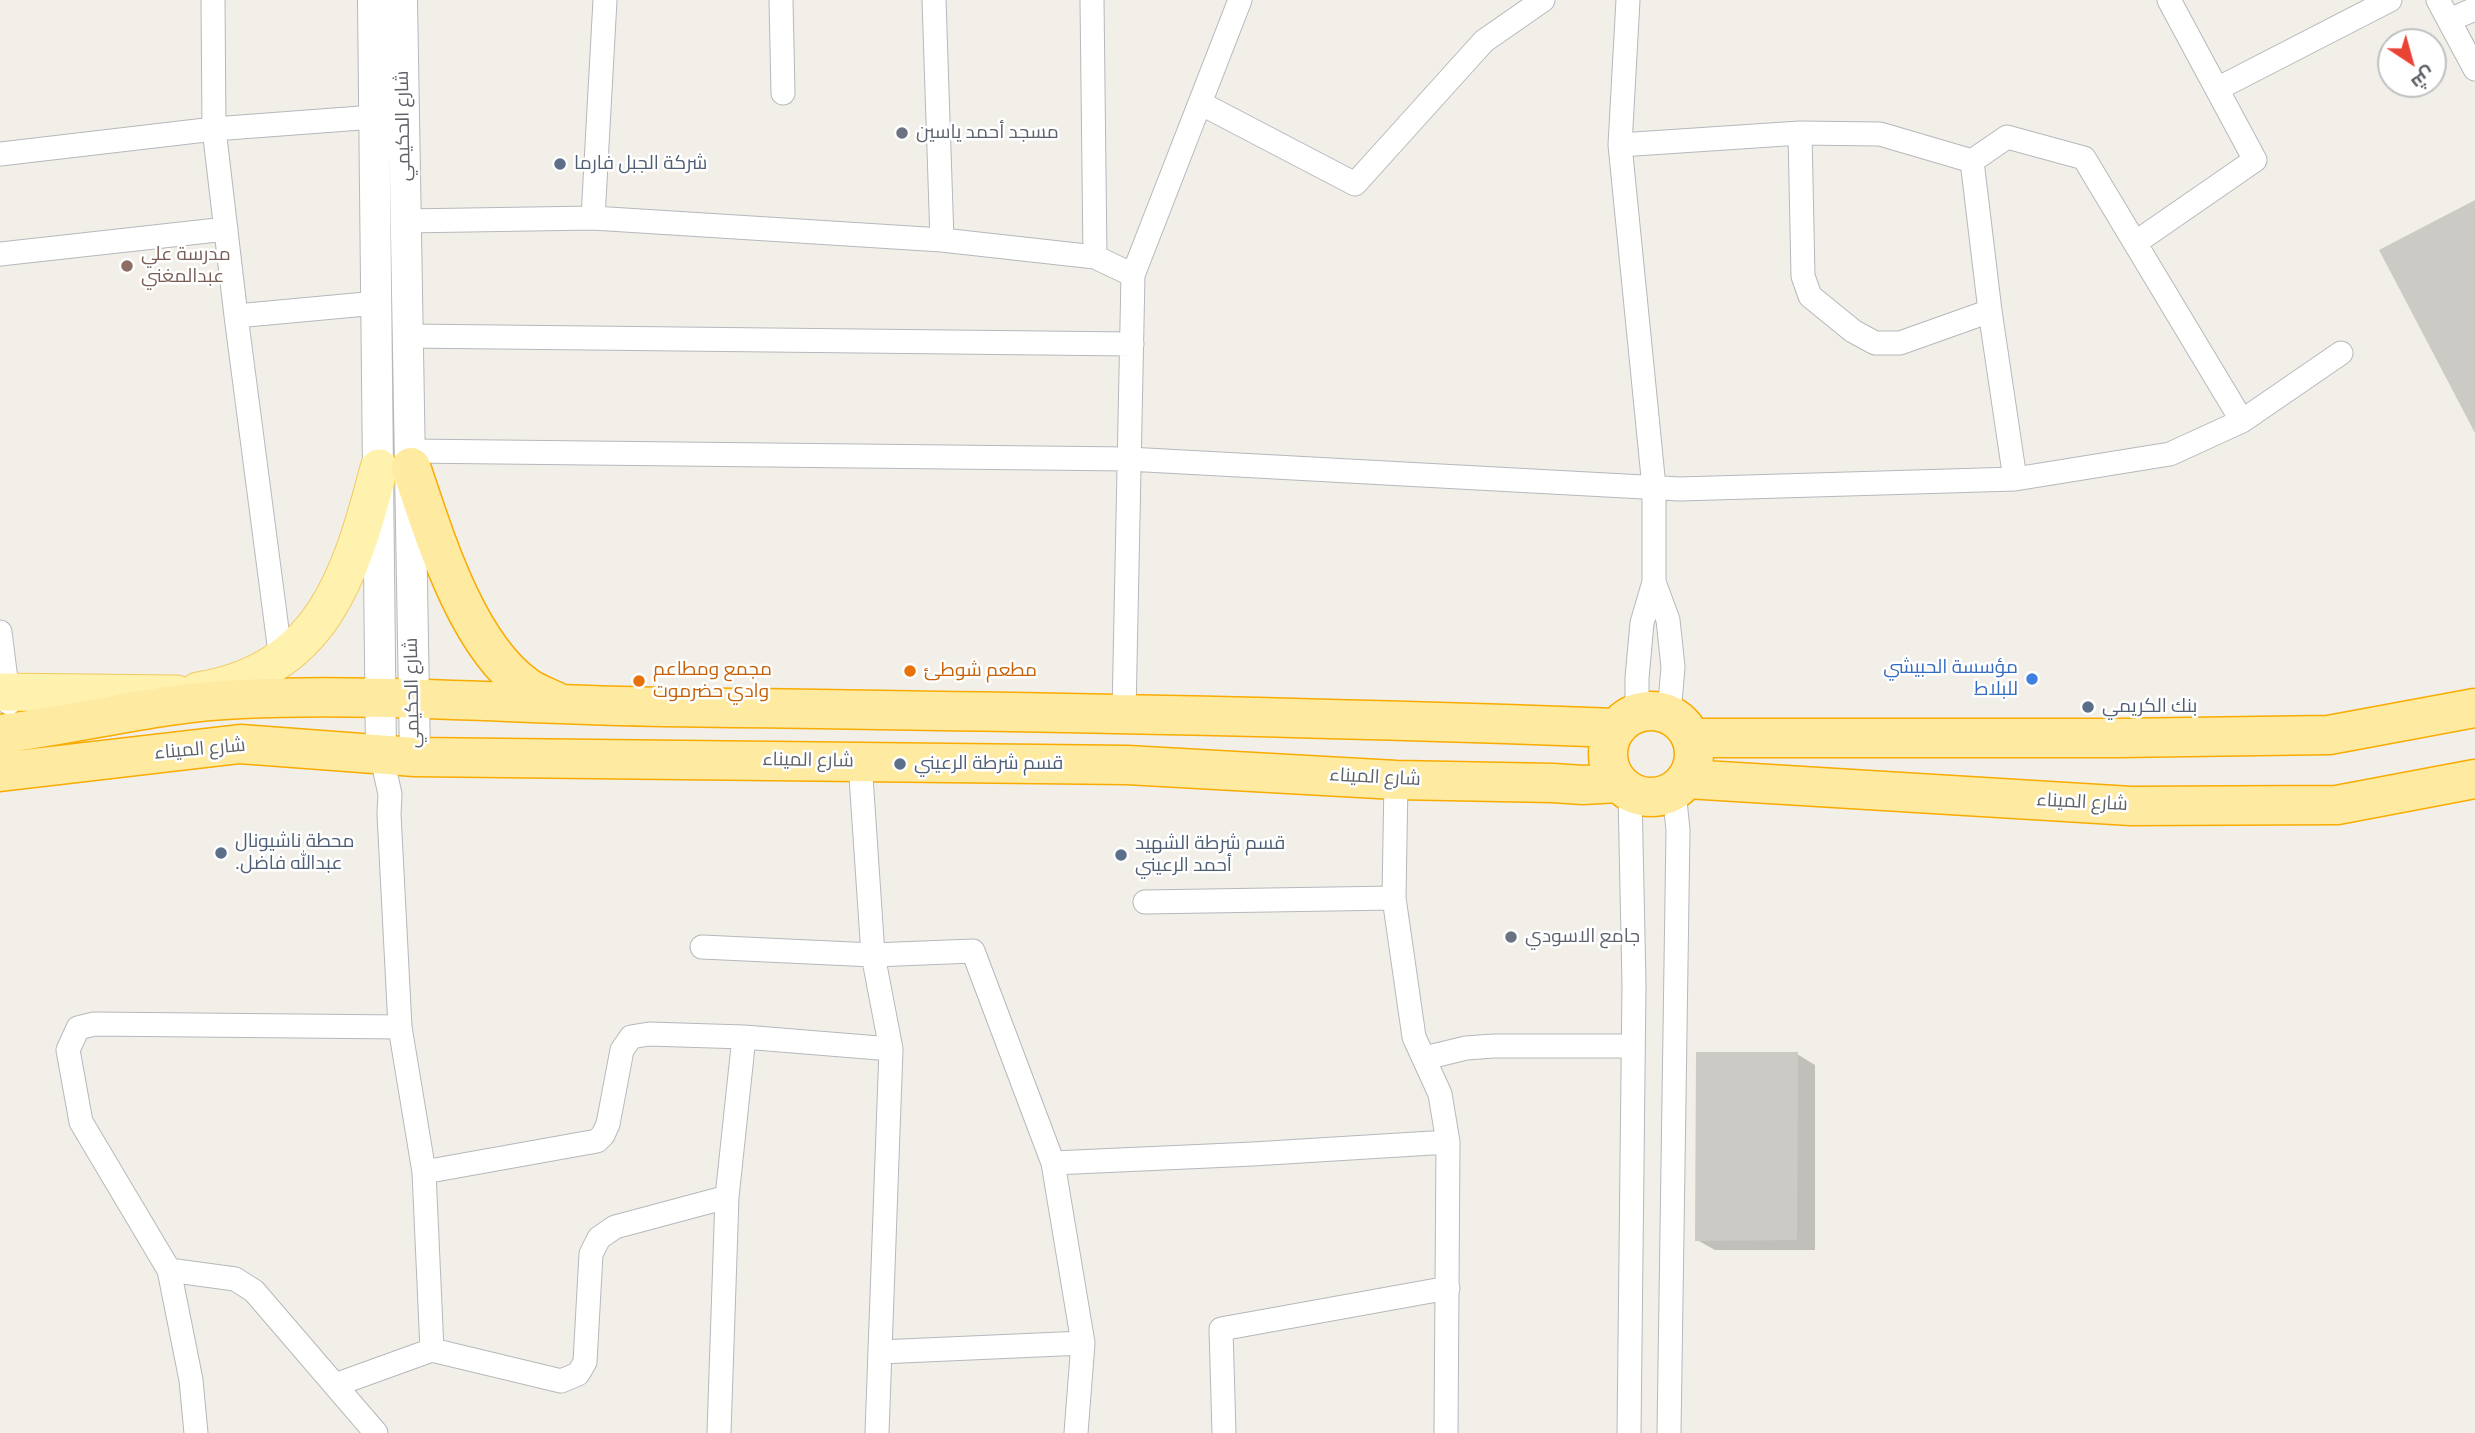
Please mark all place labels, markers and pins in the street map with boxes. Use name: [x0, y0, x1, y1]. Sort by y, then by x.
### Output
place label: مسجد أحمد ياسين: [916, 122, 1059, 144]
marker: مسجد أحمد ياسين: [894, 125, 910, 141]
place label: شركة الجبل فارما: [574, 153, 707, 175]
marker: شركة الجبل فارما: [552, 156, 568, 172]
place label: مدرسة علي عبدالمغني: [141, 244, 231, 288]
marker: مدرسة علي عبدالمغني: [119, 258, 135, 274]
place label: مؤسسة الحبيشي للبلاط: [1883, 657, 2018, 701]
place label: مجمع ومطاعم وادي حضرموت: [653, 659, 772, 703]
place label: مطعم شوطئ: [924, 660, 1037, 682]
marker: مطعم شوطئ: [902, 663, 918, 679]
marker: مؤسسة الحبيشي للبلاط: [2024, 671, 2040, 687]
marker: مجمع ومطاعم وادي حضرموت: [631, 673, 647, 689]
place label: بنك الكريمي: [2102, 696, 2197, 718]
marker: بنك الكريمي: [2080, 699, 2096, 715]
place label: قسم شرطة الرعيني: [914, 753, 1063, 775]
marker: قسم شرطة الرعيني: [892, 756, 908, 772]
place label: محطة ناشيونال .عبدالله فاضل: [235, 831, 355, 875]
place label: قسم شرطة الشهيد أحمد الرعيني: [1135, 833, 1285, 877]
marker: محطة ناشيونال .عبدالله فاضل: [213, 845, 229, 861]
marker: قسم شرطة الشهيد أحمد الرعيني: [1113, 847, 1129, 863]
place label: جامع الاسودي: [1525, 926, 1640, 948]
marker: جامع الاسودي: [1503, 929, 1519, 945]

